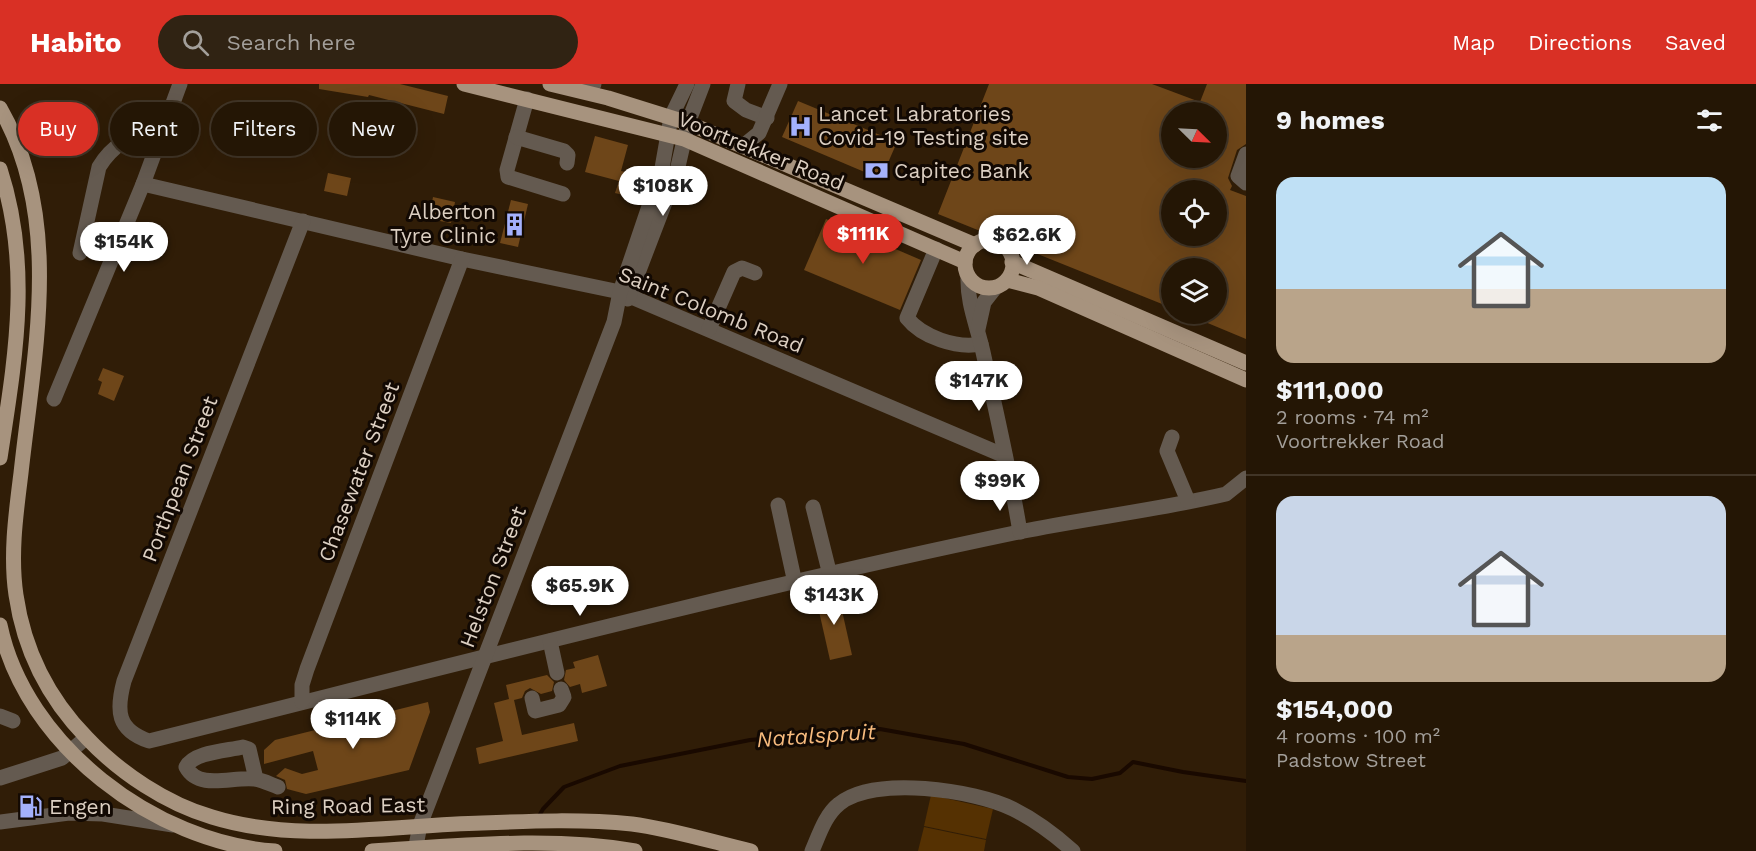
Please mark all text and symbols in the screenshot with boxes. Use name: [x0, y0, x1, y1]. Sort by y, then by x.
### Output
search box: [158, 15, 578, 69]
text: Habito: [30, 26, 122, 59]
icon: search: [179, 26, 212, 59]
text: Search here: [227, 30, 356, 55]
text: Map: [1452, 30, 1495, 55]
text: Directions: [1528, 30, 1632, 55]
text: Saved: [1665, 30, 1726, 55]
place label: Lancet Labratories Covid-19 Testing site: [818, 101, 1029, 150]
chip: Buy: [18, 102, 98, 156]
chip: Rent: [110, 102, 199, 156]
chip: Filters: [211, 102, 317, 156]
chip: New: [329, 102, 416, 156]
north arrow: [1161, 102, 1227, 168]
map controls: [1161, 102, 1227, 324]
icon: filters: [1693, 104, 1726, 137]
text: 9 homes: [1276, 105, 1385, 135]
street label: Voortrekker Road: [674, 106, 848, 195]
hospital icon: Lancet Labratories Covid-19 Testing site: [787, 113, 813, 139]
bank icon: Capitec Bank: [863, 158, 889, 184]
place label: Capitec Bank: [894, 158, 1029, 183]
pin: $108K: [621, 166, 705, 217]
text: $108K: [633, 173, 693, 197]
button: locate: [1161, 180, 1227, 246]
place label: Alberton Tyre Clinic: [390, 199, 496, 248]
building icon: Alberton Tyre Clinic: [501, 211, 527, 237]
pin: $111K: [821, 214, 905, 265]
pin: $62.6K: [978, 215, 1076, 266]
icon: home: [1447, 216, 1555, 324]
text: $111K: [837, 221, 889, 245]
pin: $154K: [82, 222, 166, 273]
text: $62.6K: [993, 222, 1061, 246]
text: $154K: [94, 229, 154, 253]
button: layers: [1161, 258, 1227, 324]
street label: Saint Colomb Road: [615, 261, 807, 358]
pin: $147K: [937, 361, 1021, 412]
text: $147K: [949, 368, 1009, 392]
text: $111,000: [1276, 375, 1384, 405]
street label: Chasewater Street: [313, 378, 404, 565]
street label: Porthpean Street: [136, 392, 223, 565]
text: 2 rooms · 74 m²: [1276, 405, 1429, 429]
text: Voortrekker Road: [1276, 429, 1445, 453]
pin: $99K: [964, 461, 1036, 512]
text: $99K: [974, 468, 1026, 492]
street label: Helston Street: [454, 502, 531, 651]
icon: home: [1447, 535, 1555, 643]
pin: $65.9K: [531, 566, 629, 617]
text: $65.9K: [546, 573, 614, 597]
pin: $143K: [792, 575, 876, 626]
text: $143K: [804, 582, 864, 606]
text: $154,000: [1276, 694, 1393, 724]
pin: $114K: [311, 699, 395, 750]
text: $114K: [325, 706, 381, 730]
water label: Natalspruit: [756, 719, 878, 752]
text: 4 rooms · 100 m²: [1276, 724, 1440, 748]
text: Padstow Street: [1276, 748, 1426, 772]
street label: Ring Road East: [271, 792, 426, 819]
fuel station icon: Engen: [18, 794, 44, 820]
place label: Engen: [49, 794, 112, 819]

